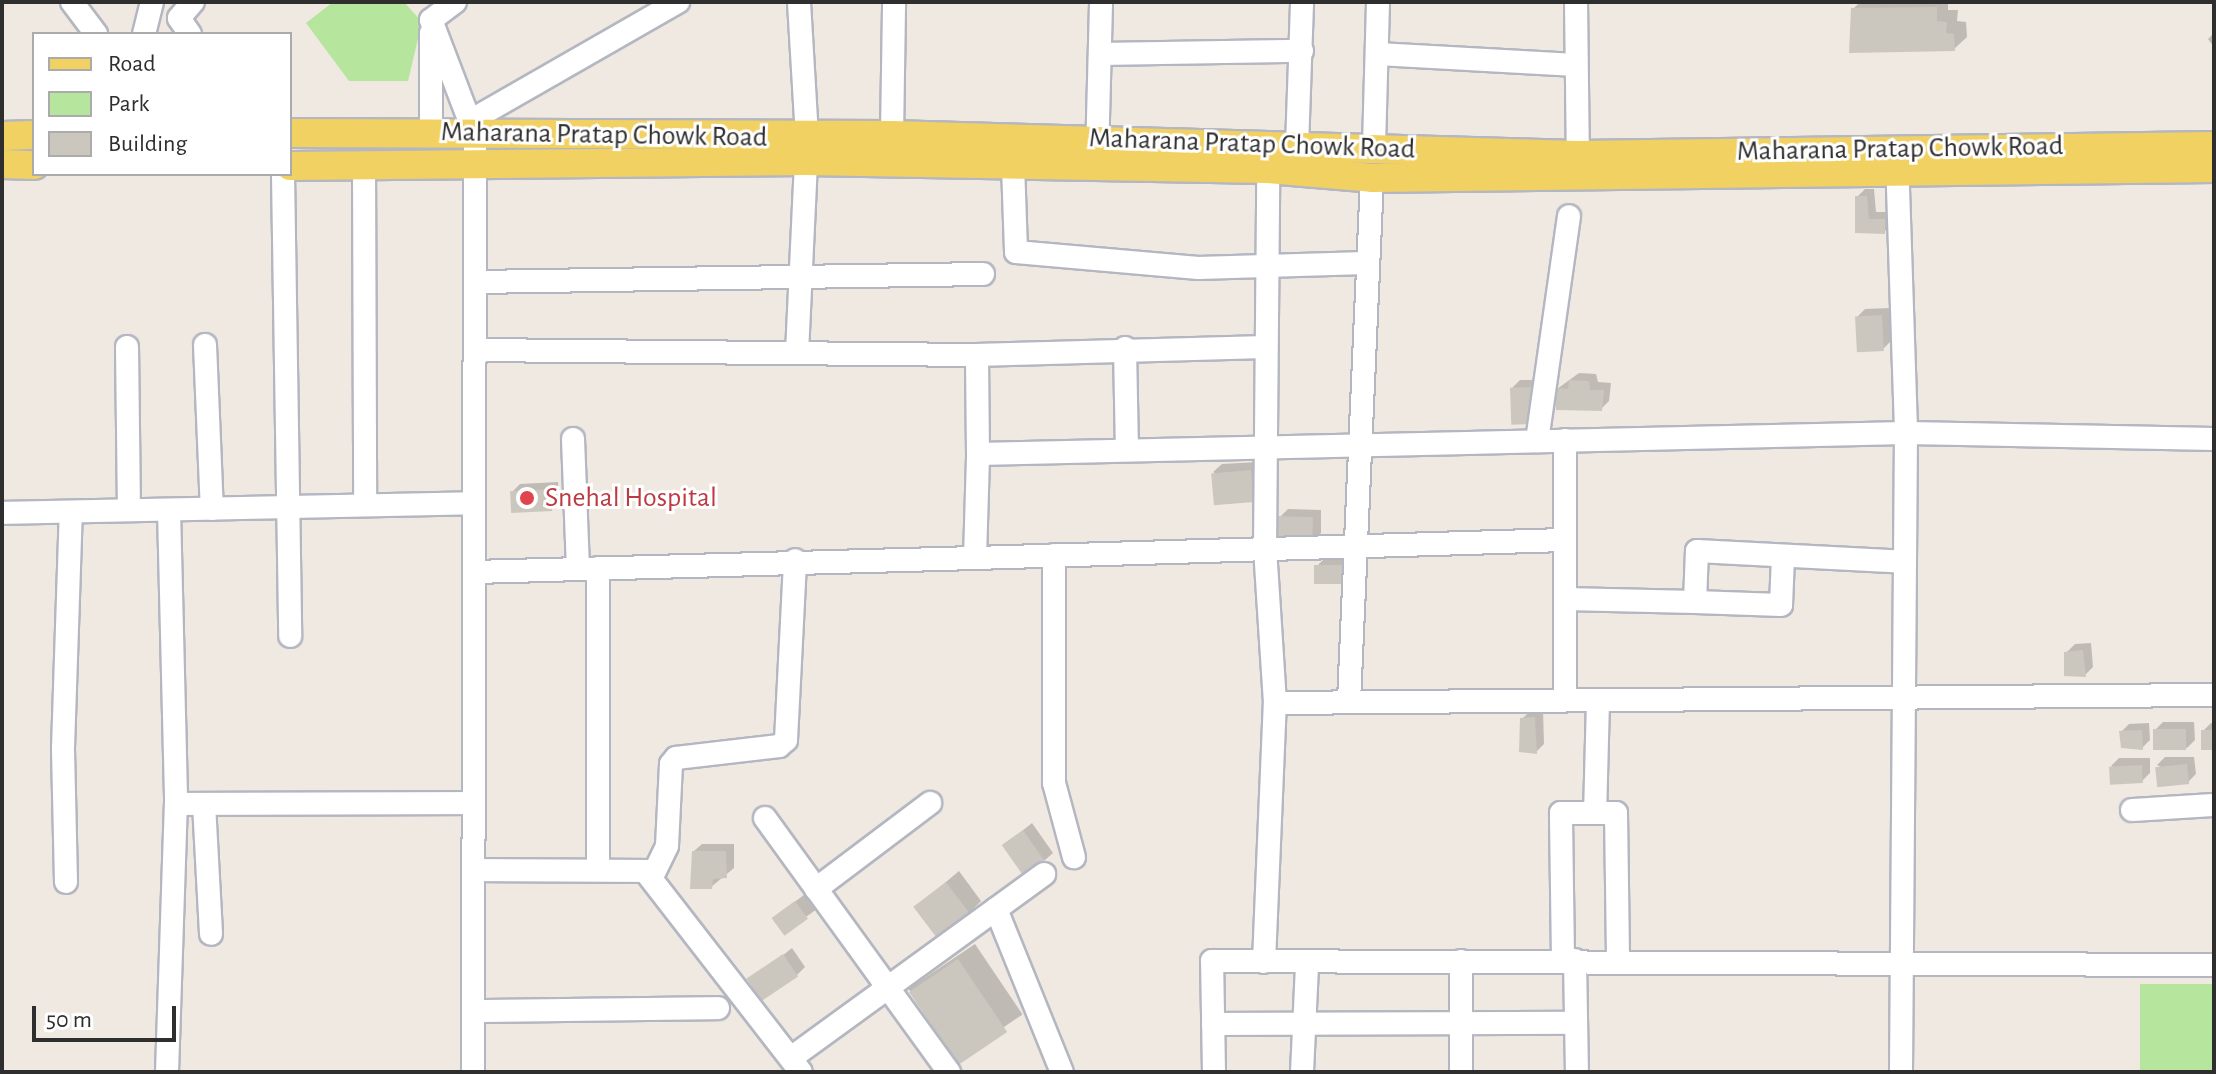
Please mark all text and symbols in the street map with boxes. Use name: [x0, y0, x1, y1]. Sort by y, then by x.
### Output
legend: [32, 32, 292, 176]
text: Road: [108, 52, 156, 76]
text: Park: [108, 92, 149, 116]
street label: Maharana Pratap Chowk Road: [441, 115, 767, 155]
street label: Maharana Pratap Chowk Road: [1088, 122, 1416, 166]
street label: Maharana Pratap Chowk Road: [1737, 129, 2063, 169]
text: Building: [108, 132, 187, 156]
place label: Snehal Hospital: [545, 481, 717, 515]
marker: Snehal Hospital: [516, 487, 538, 509]
scale bar: [36, 990, 180, 1040]
text: 50 m: [46, 1008, 92, 1032]

